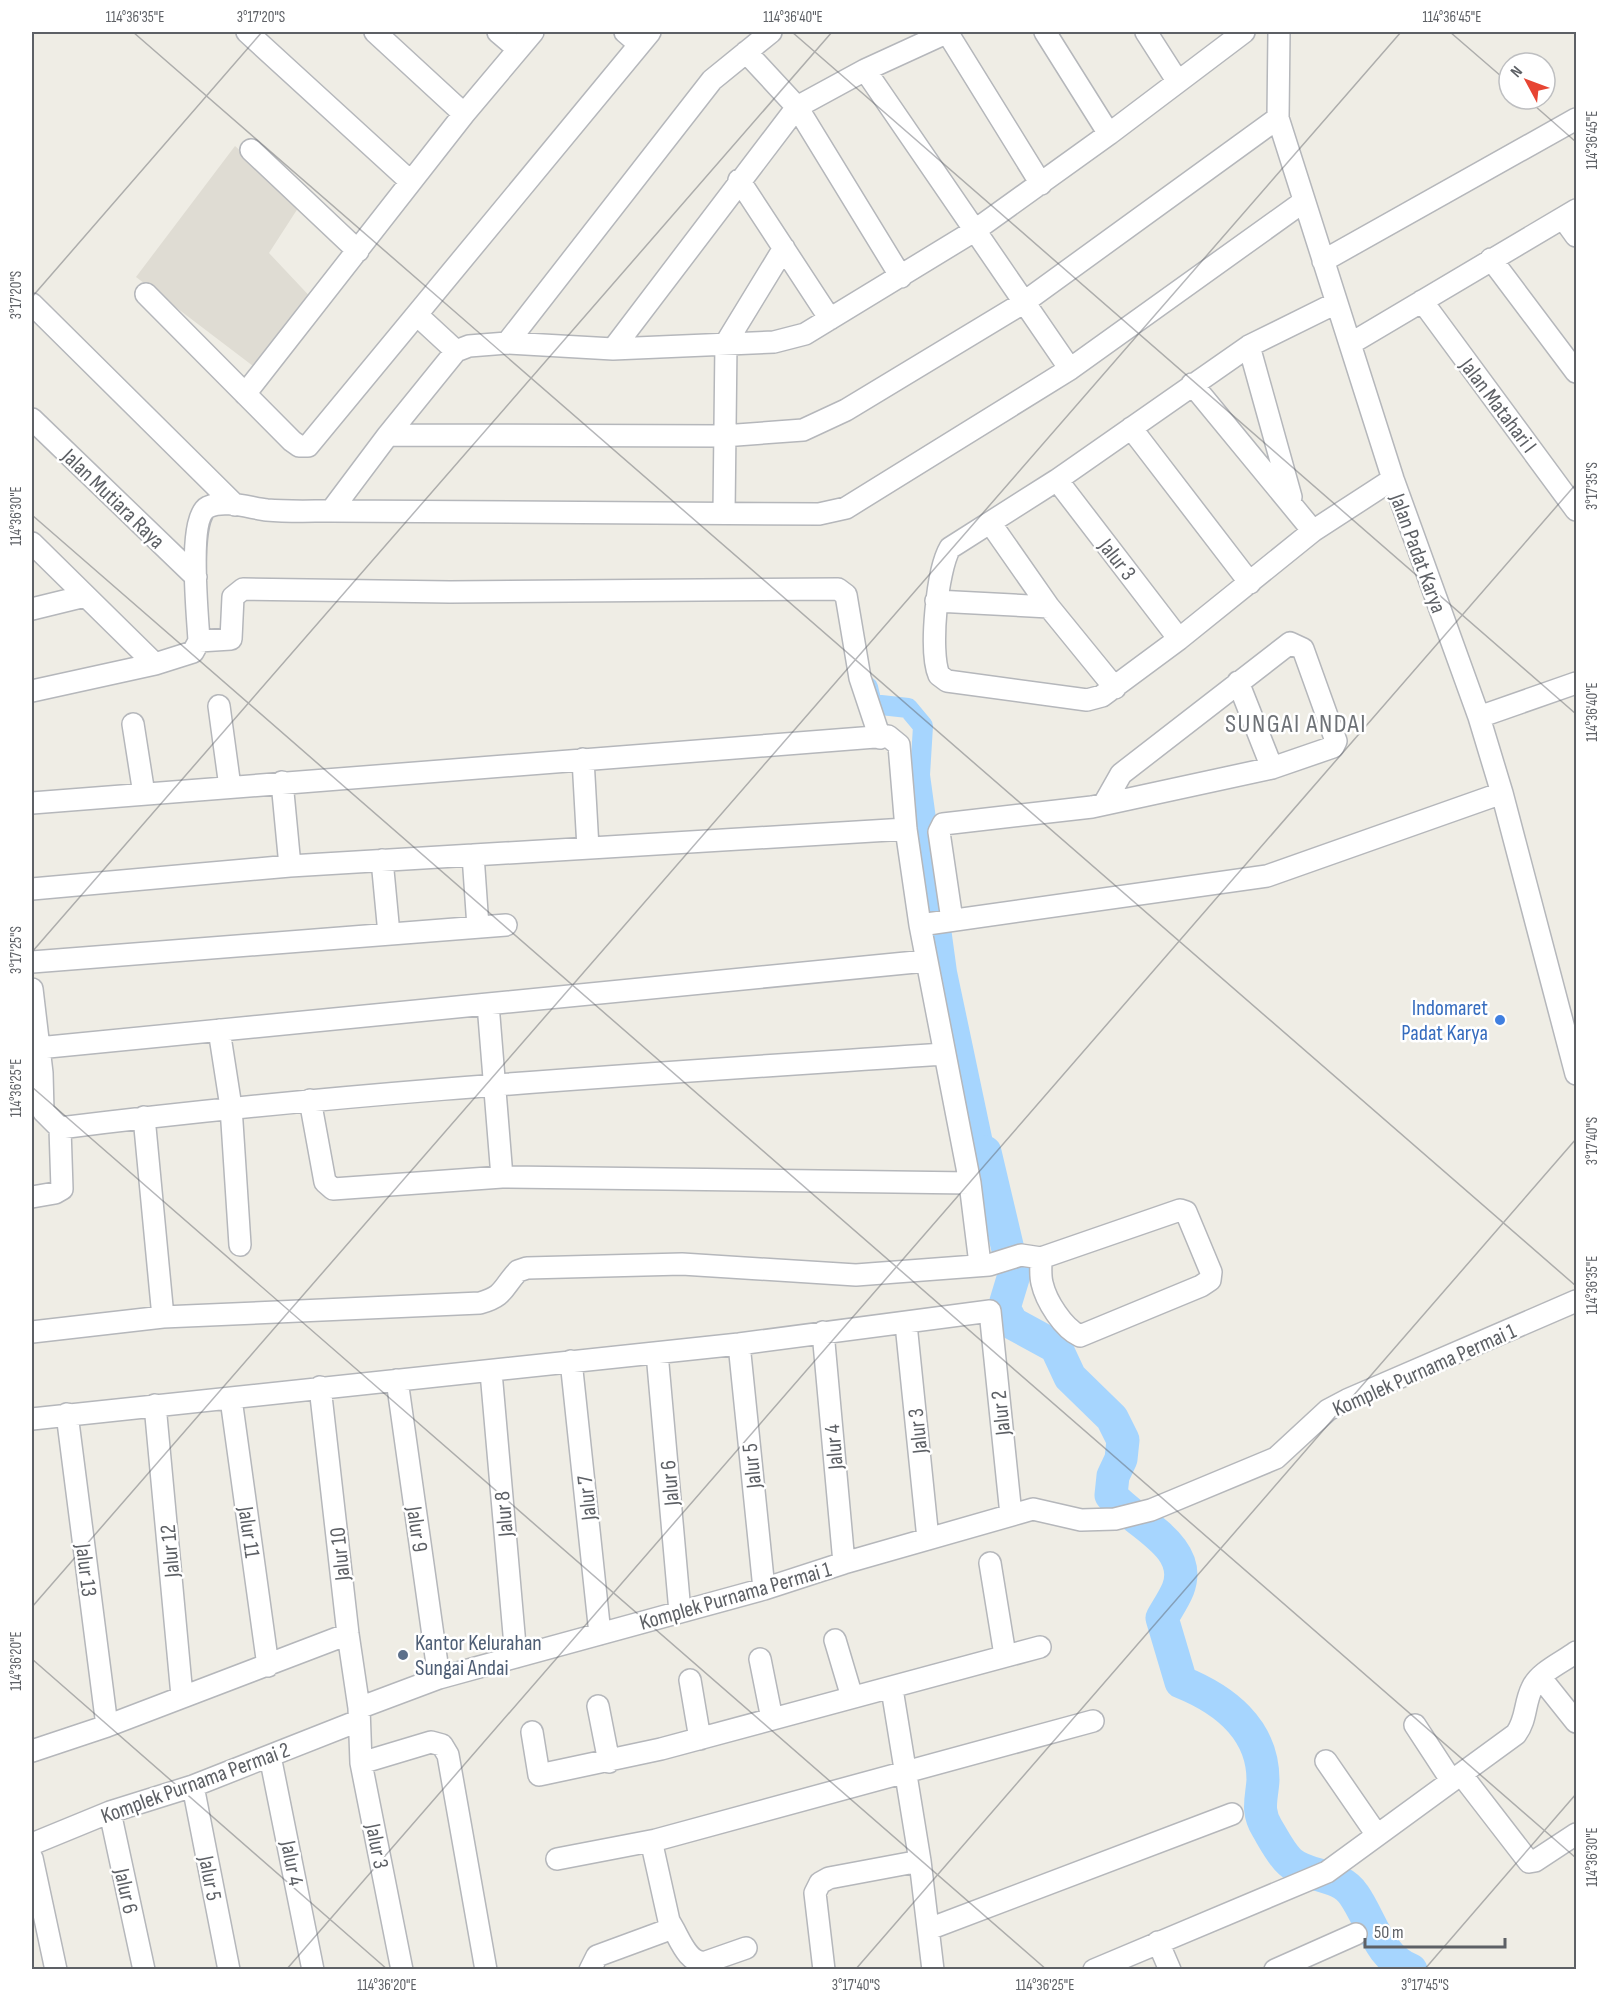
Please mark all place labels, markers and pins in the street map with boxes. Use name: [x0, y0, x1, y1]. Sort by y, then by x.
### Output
place label: Indomaret Padat Karya: [1401, 995, 1488, 1047]
marker: Indomaret Padat Karya: [1493, 1013, 1507, 1027]
place label: Kantor Kelurahan Sungai Andai: [415, 1630, 542, 1682]
marker: Kantor Kelurahan Sungai Andai: [396, 1648, 410, 1662]

